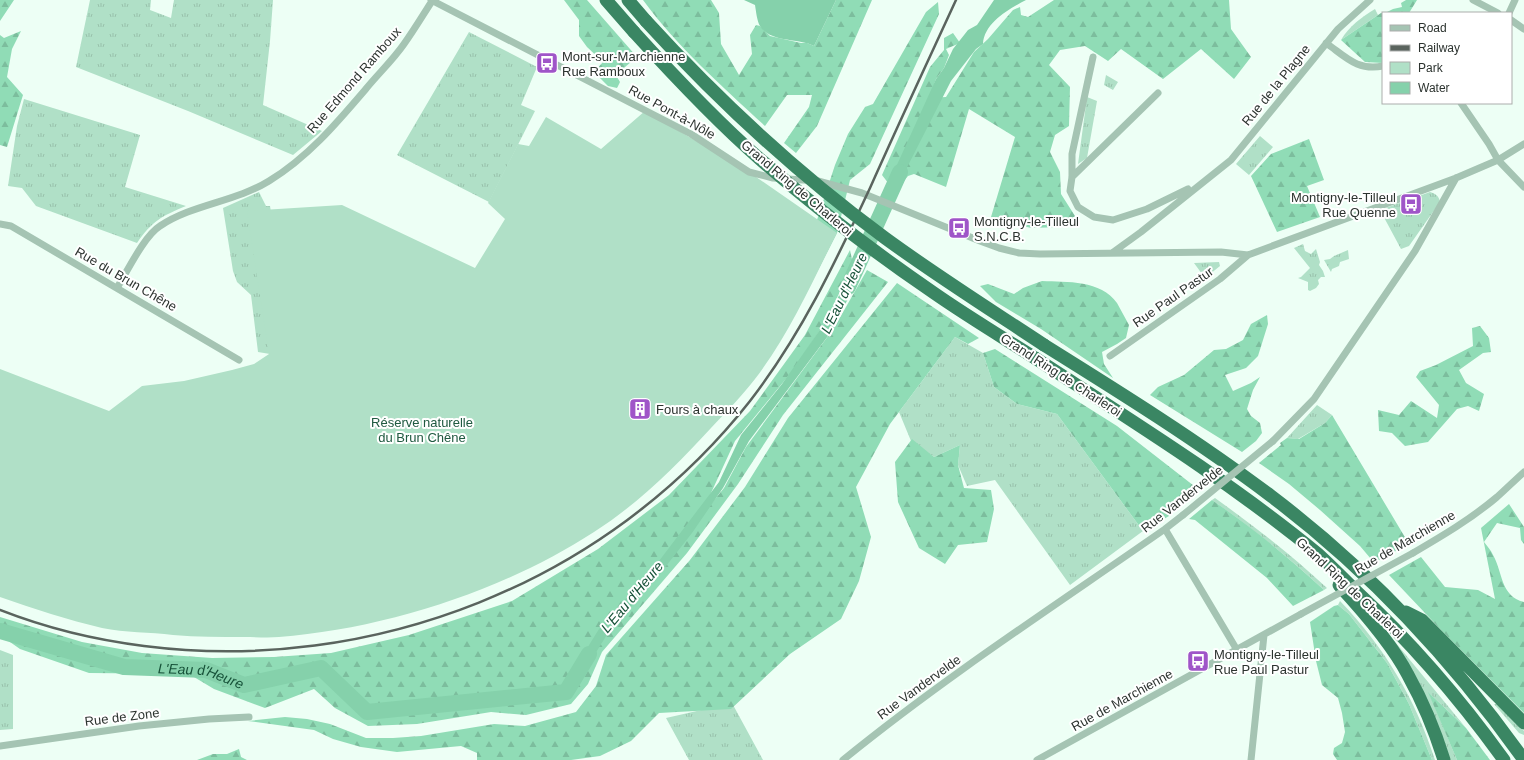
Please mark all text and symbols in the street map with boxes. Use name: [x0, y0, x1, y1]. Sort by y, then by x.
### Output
legend: [1382, 12, 1512, 104]
text: Road: [1418, 21, 1447, 35]
street label: Rue Edmond Ramboux: [304, 24, 404, 136]
text: Railway: [1418, 41, 1460, 55]
street label: Rue de la Plagne: [1239, 42, 1313, 128]
place label: Mont-sur-Marchienne Rue Ramboux: [562, 49, 686, 79]
bus stop icon: Mont-sur-Marchienne Rue Ramboux: [534, 50, 560, 76]
text: Park: [1418, 61, 1444, 75]
text: Water: [1418, 81, 1450, 95]
street label: Rue Pont-à-Nôle: [626, 82, 718, 142]
street label: Grand Ring de Charleroi: [738, 137, 856, 239]
place label: Montigny-le-Tilleul Rue Quenne: [1291, 190, 1396, 220]
bus stop icon: Montigny-le-Tilleul Rue Quenne: [1398, 191, 1424, 217]
place label: Montigny-le-Tilleul S.N.C.B.: [974, 214, 1079, 244]
bus stop icon: Montigny-le-Tilleul S.N.C.B.: [946, 215, 972, 241]
street label: Rue du Brun Chêne: [72, 244, 180, 314]
water label: L'Eau d'Heure: [818, 250, 871, 336]
street label: Rue Paul Pastur: [1130, 263, 1217, 330]
street label: Grand Ring de Charleroi: [998, 330, 1124, 420]
building icon: Fours à chaux: [627, 396, 653, 422]
place label: Fours à chaux: [656, 402, 739, 417]
park label: Réserve naturelle du Brun Chêne: [371, 415, 473, 445]
street label: Rue Vandervelde: [1138, 462, 1226, 536]
street label: Rue de Marchienne: [1352, 507, 1458, 577]
street label: Grand Ring de Charleroi: [1293, 534, 1407, 642]
water label: L'Eau d'Heure: [598, 558, 666, 636]
place label: Montigny-le-Tilleul Rue Paul Pastur: [1214, 647, 1319, 677]
bus stop icon: Montigny-le-Tilleul Rue Paul Pastur: [1185, 648, 1211, 674]
street label: Rue Vandervelde: [874, 652, 964, 722]
water label: L'Eau d'Heure: [158, 660, 246, 692]
street label: Rue de Marchienne: [1069, 666, 1175, 734]
street label: Rue de Zone: [84, 705, 160, 729]

